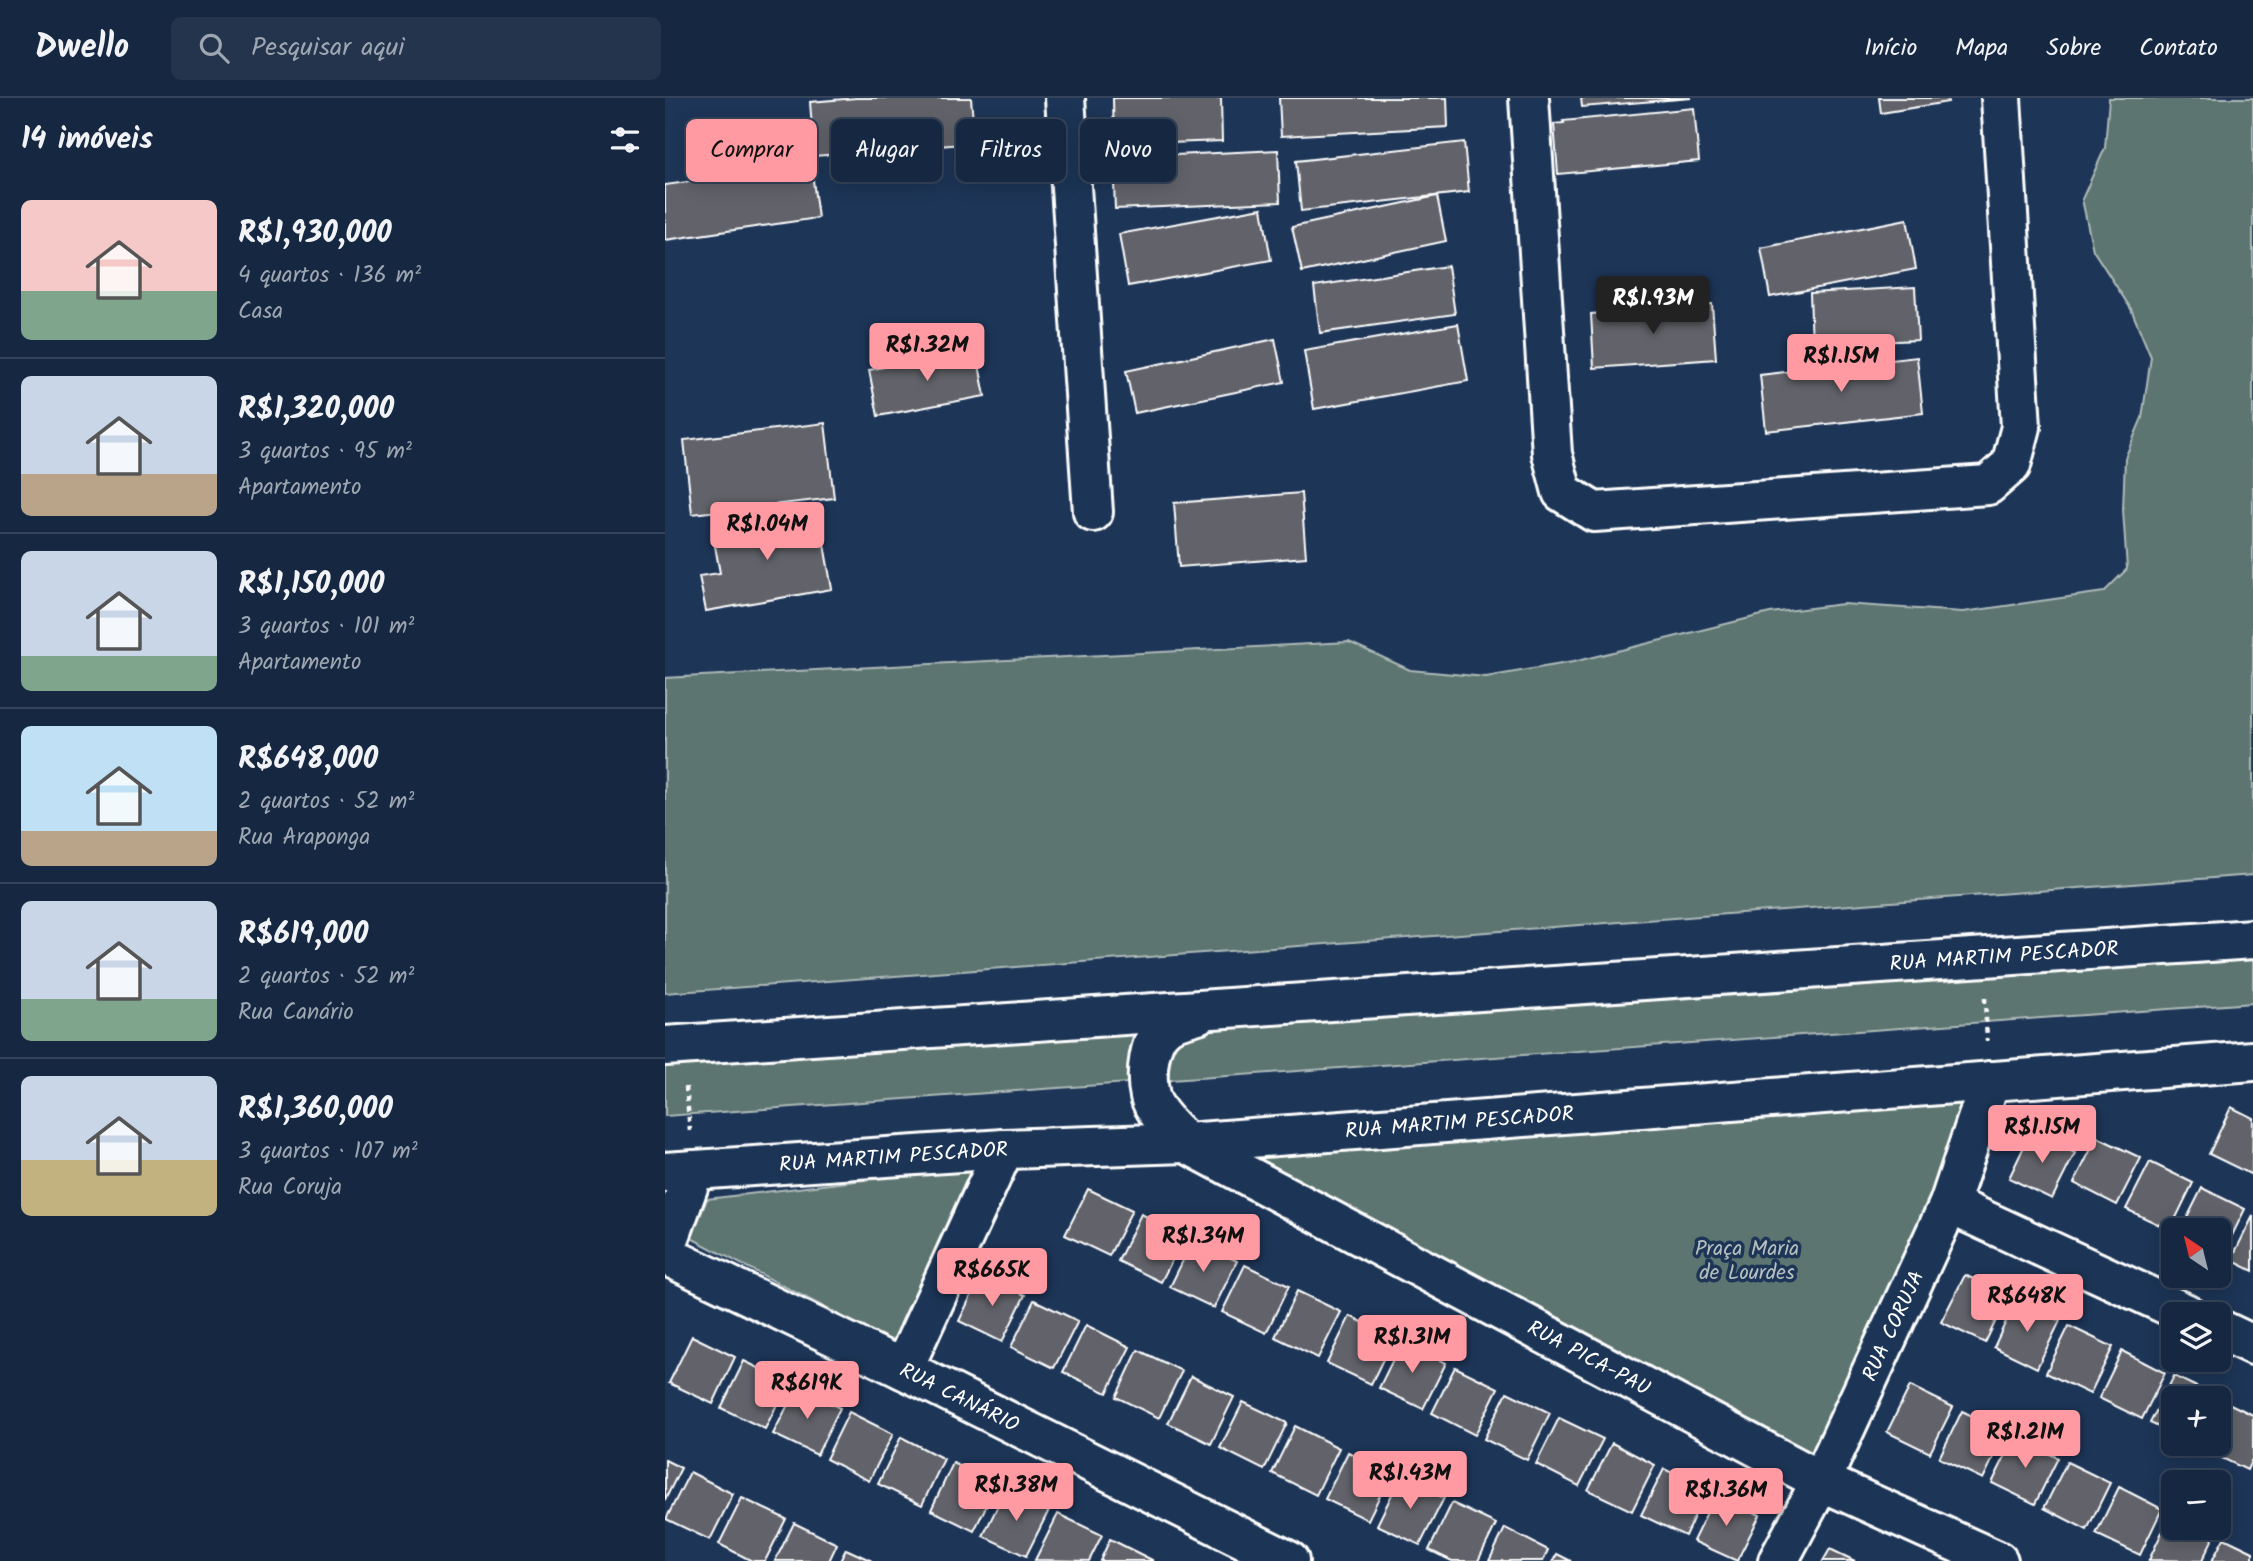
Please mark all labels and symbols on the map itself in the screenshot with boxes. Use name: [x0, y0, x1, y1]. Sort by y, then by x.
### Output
pin: R$1.93M: [1588, 276, 1718, 336]
pin: R$1.32M: [862, 324, 992, 383]
pin: R$1.15M: [1776, 334, 1906, 394]
pin: R$1.04M: [702, 503, 832, 562]
street label: RUA MARTIM PESCADOR: [1889, 933, 2120, 981]
street label: RUA MARTIM PESCADOR: [1344, 1098, 1575, 1149]
pin: R$1.15M: [1977, 1105, 2107, 1165]
street label: RUA MARTIM PESCADOR: [778, 1134, 1009, 1182]
pin: R$1.34M: [1138, 1214, 1268, 1274]
north arrow: [2161, 1218, 2231, 1288]
park label: Praça Maria de Lourdes: [1695, 1233, 1799, 1290]
pin: R$665K: [935, 1248, 1049, 1308]
street label: RUA CORUJA: [1854, 1265, 1934, 1387]
pin: R$648K: [1970, 1274, 2084, 1334]
street label: RUA PICA-PAU: [1521, 1312, 1656, 1405]
pin: R$1.31M: [1347, 1316, 1477, 1375]
street label: RUA CANÁRIO: [893, 1355, 1025, 1442]
pin: R$619K: [750, 1362, 864, 1421]
pin: R$1.21M: [1960, 1410, 2090, 1470]
pin: R$1.43M: [1345, 1452, 1475, 1511]
pin: R$1.38M: [951, 1464, 1081, 1523]
pin: R$1.36M: [1661, 1468, 1791, 1528]

